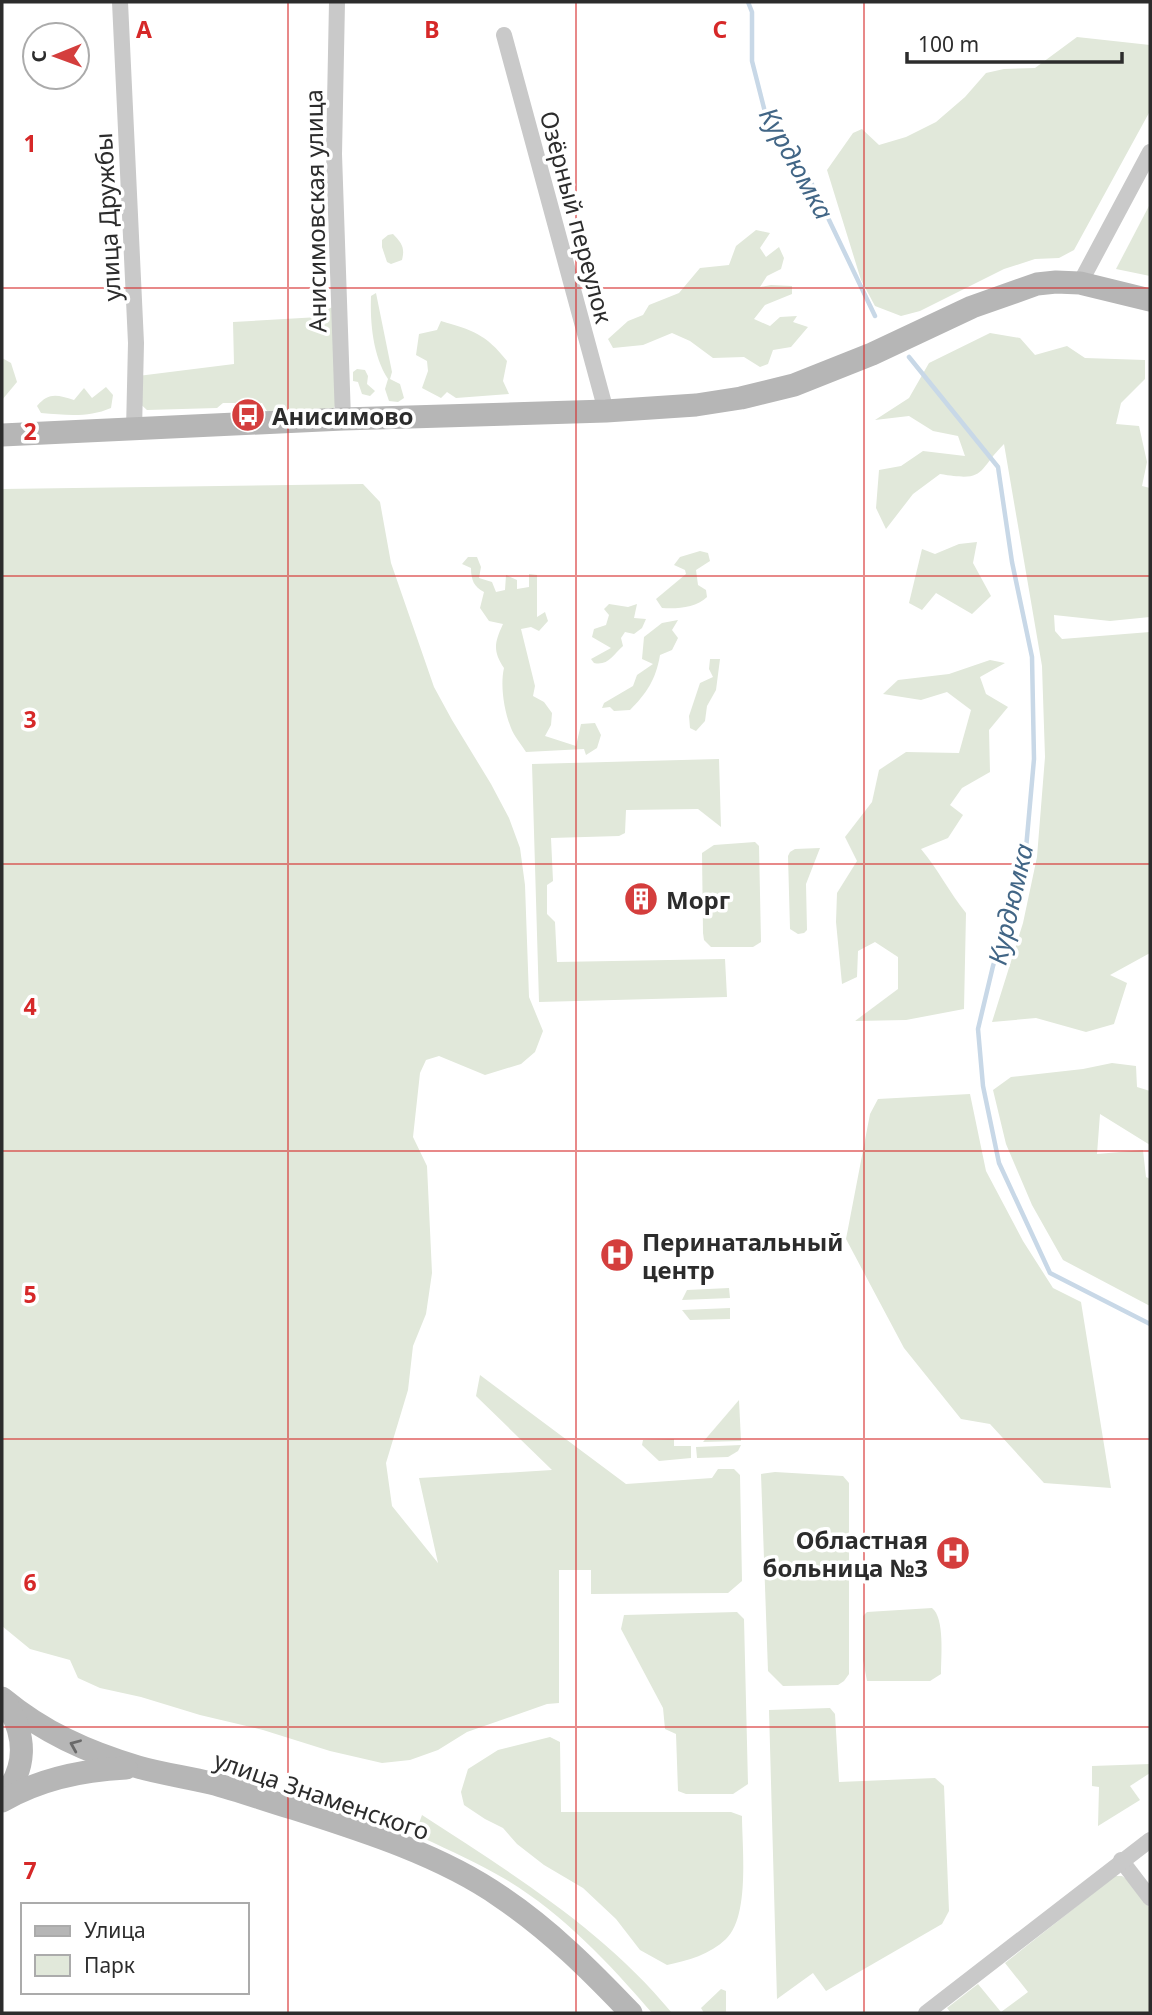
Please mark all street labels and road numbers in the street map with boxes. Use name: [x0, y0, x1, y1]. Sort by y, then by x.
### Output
street label: Анисимовская улица: [296, 89, 334, 333]
street label: Озёрный переулок: [533, 107, 621, 327]
street label: улица Дружбы: [86, 132, 128, 302]
street label: улица Знаменского: [210, 1743, 434, 1847]

